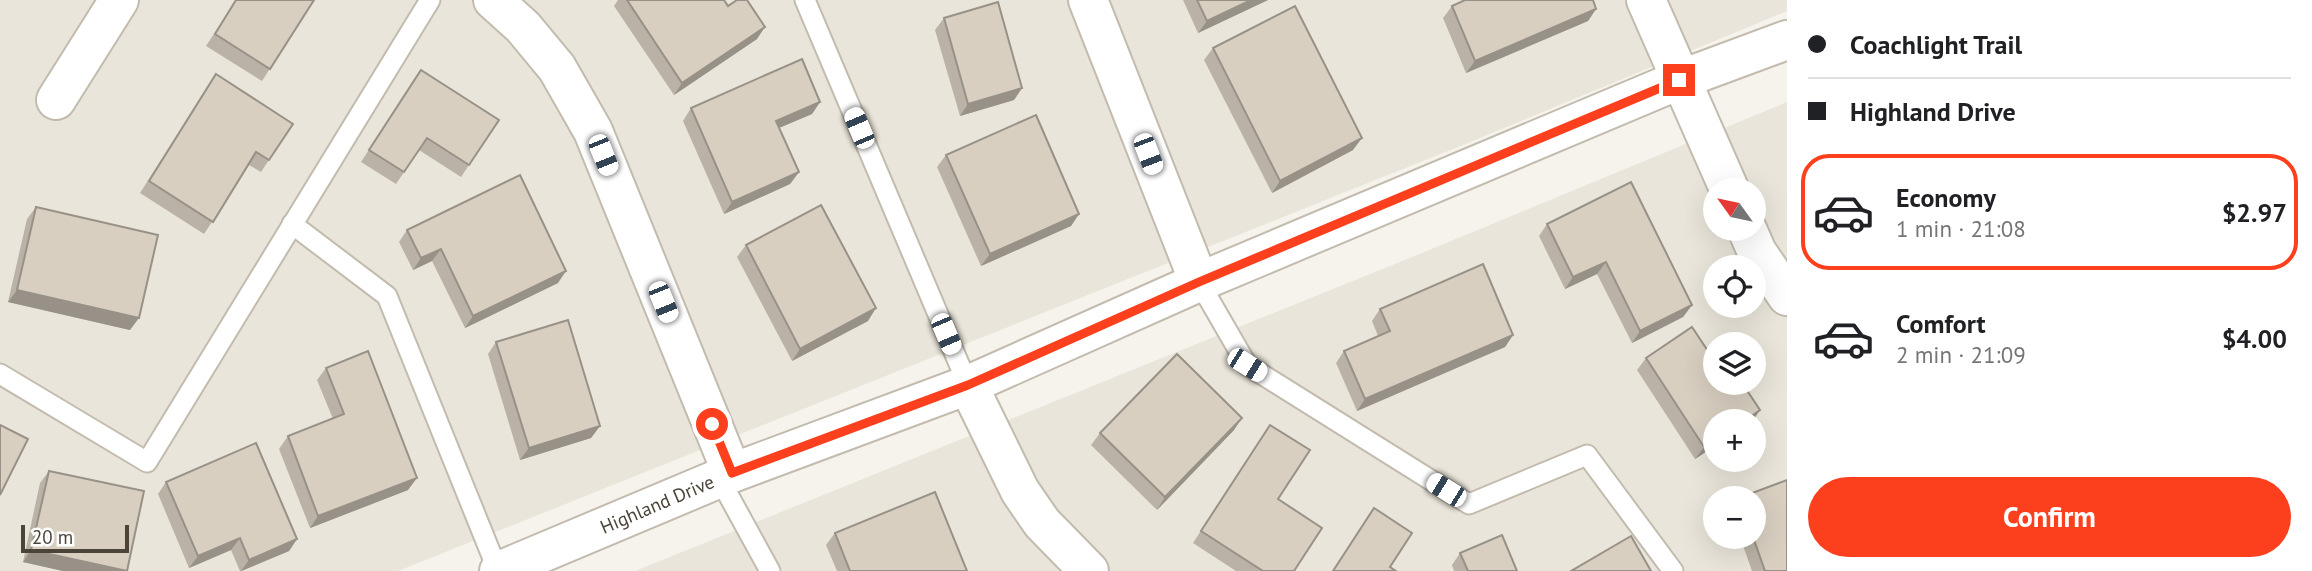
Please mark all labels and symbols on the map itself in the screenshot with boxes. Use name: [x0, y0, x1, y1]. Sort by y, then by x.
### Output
route end: [1663, 64, 1695, 96]
car: [842, 105, 877, 151]
car: [1131, 131, 1166, 177]
car: [586, 132, 621, 178]
north arrow: [1703, 178, 1766, 242]
car: [646, 279, 681, 325]
car: [929, 311, 964, 357]
car: [1224, 345, 1271, 385]
route start: [696, 408, 728, 440]
street label: Highland Drive: [596, 469, 718, 539]
car: [1423, 470, 1470, 510]
scale bar: [21, 522, 130, 554]

